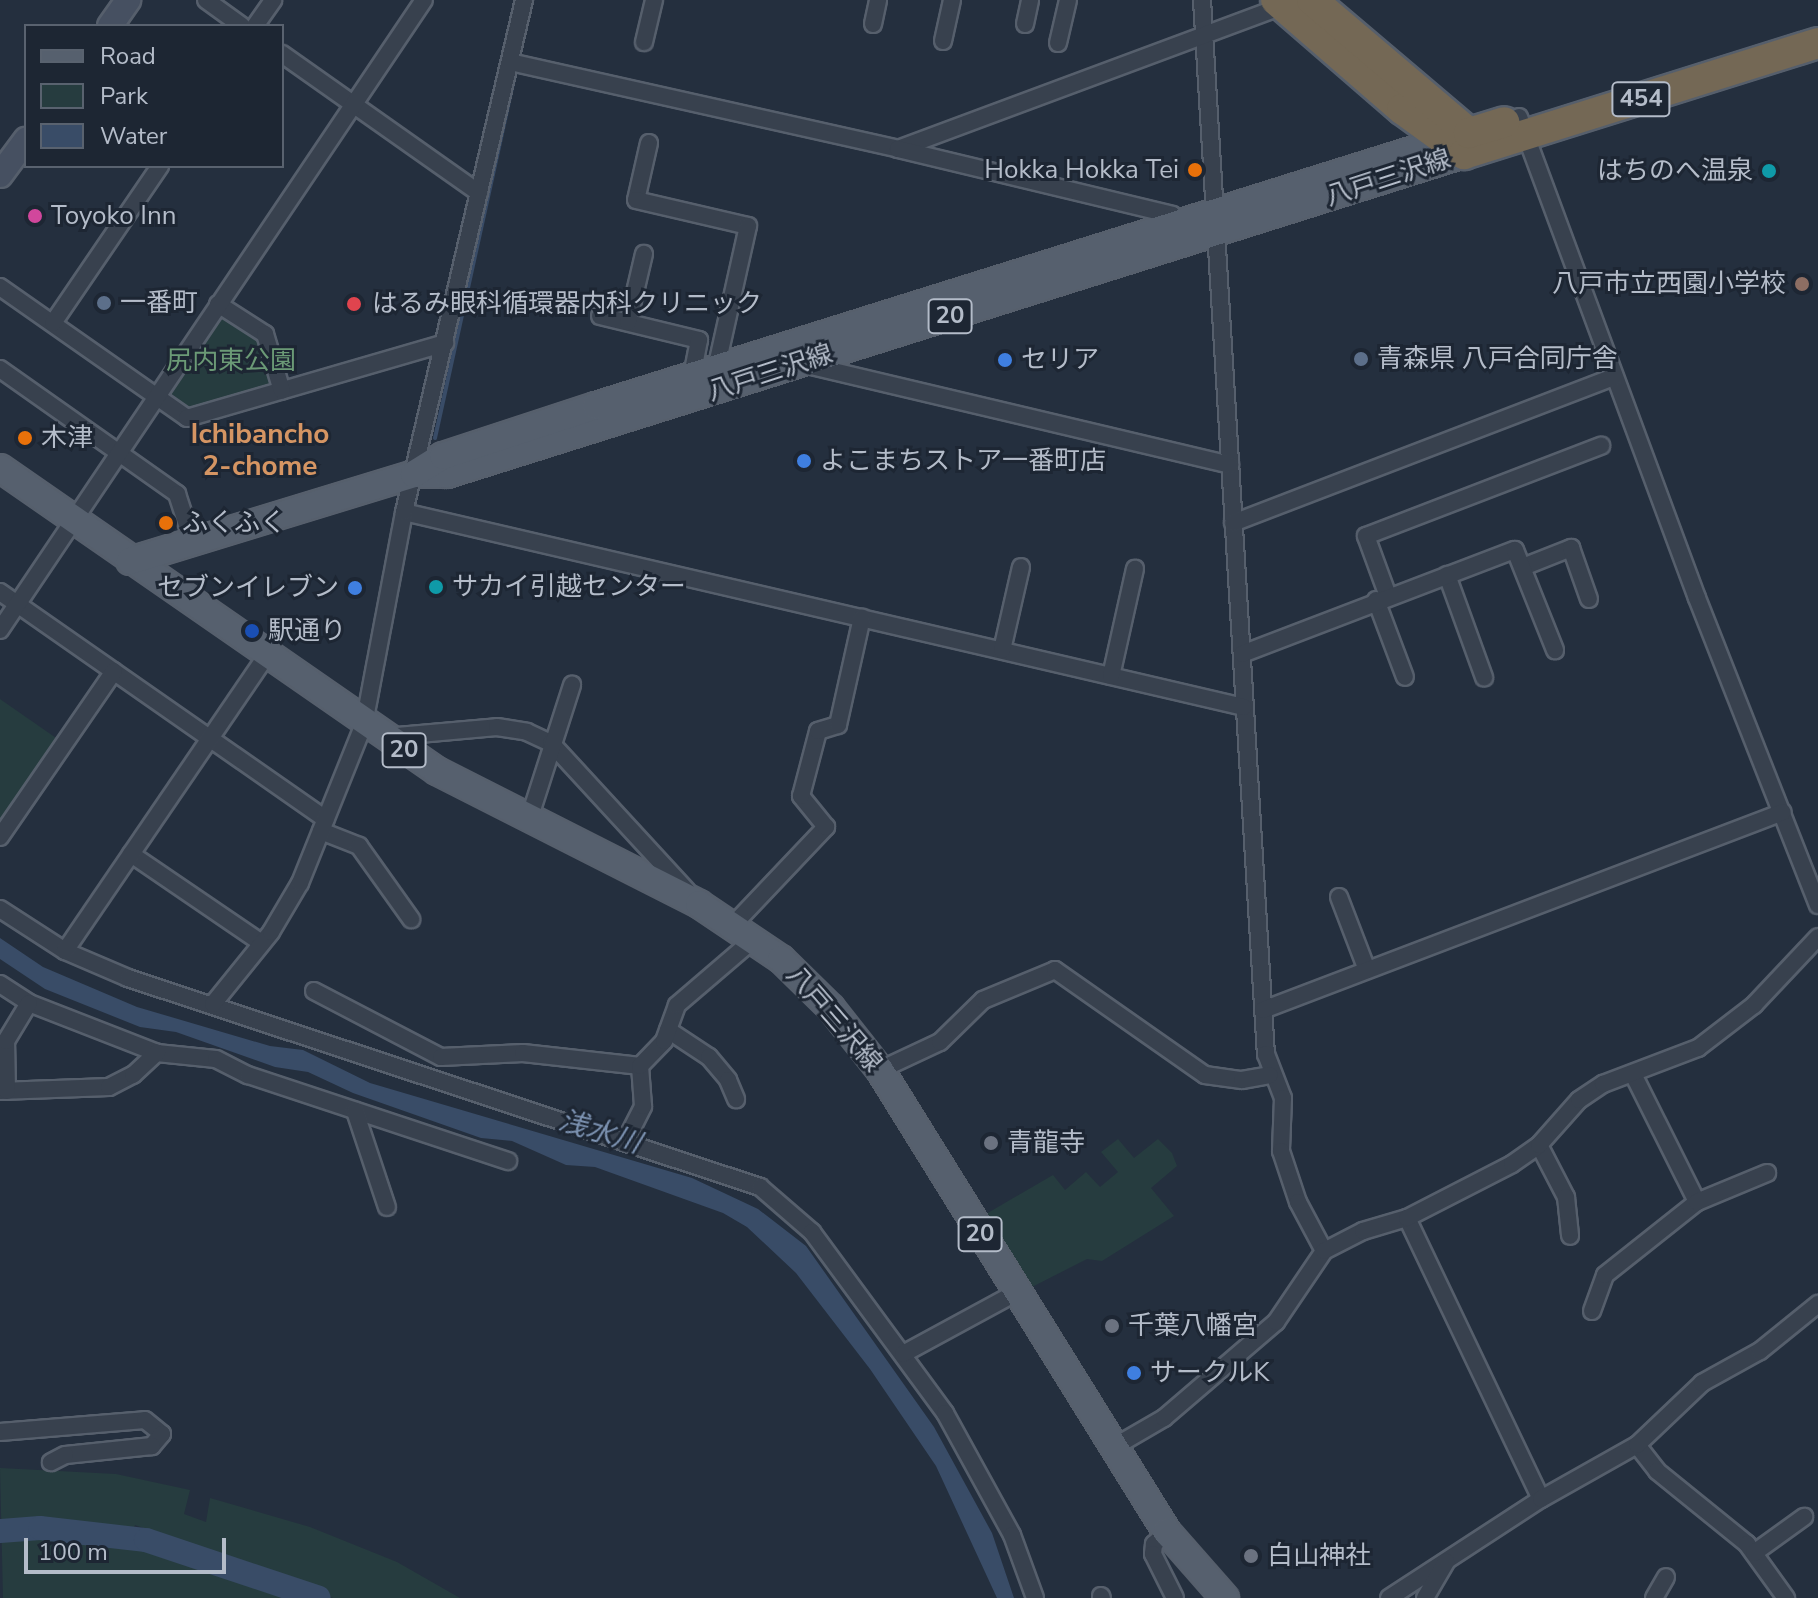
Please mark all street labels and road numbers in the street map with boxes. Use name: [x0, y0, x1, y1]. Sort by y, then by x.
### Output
road number: 454: [1611, 79, 1671, 119]
street label: 八戸三沢線: [1321, 143, 1455, 213]
road number: 20: [926, 296, 974, 336]
street label: 八戸三沢線: [703, 338, 837, 408]
road number: 20: [380, 730, 428, 770]
street label: 八戸三沢線: [780, 960, 888, 1078]
road number: 20: [956, 1214, 1004, 1254]

